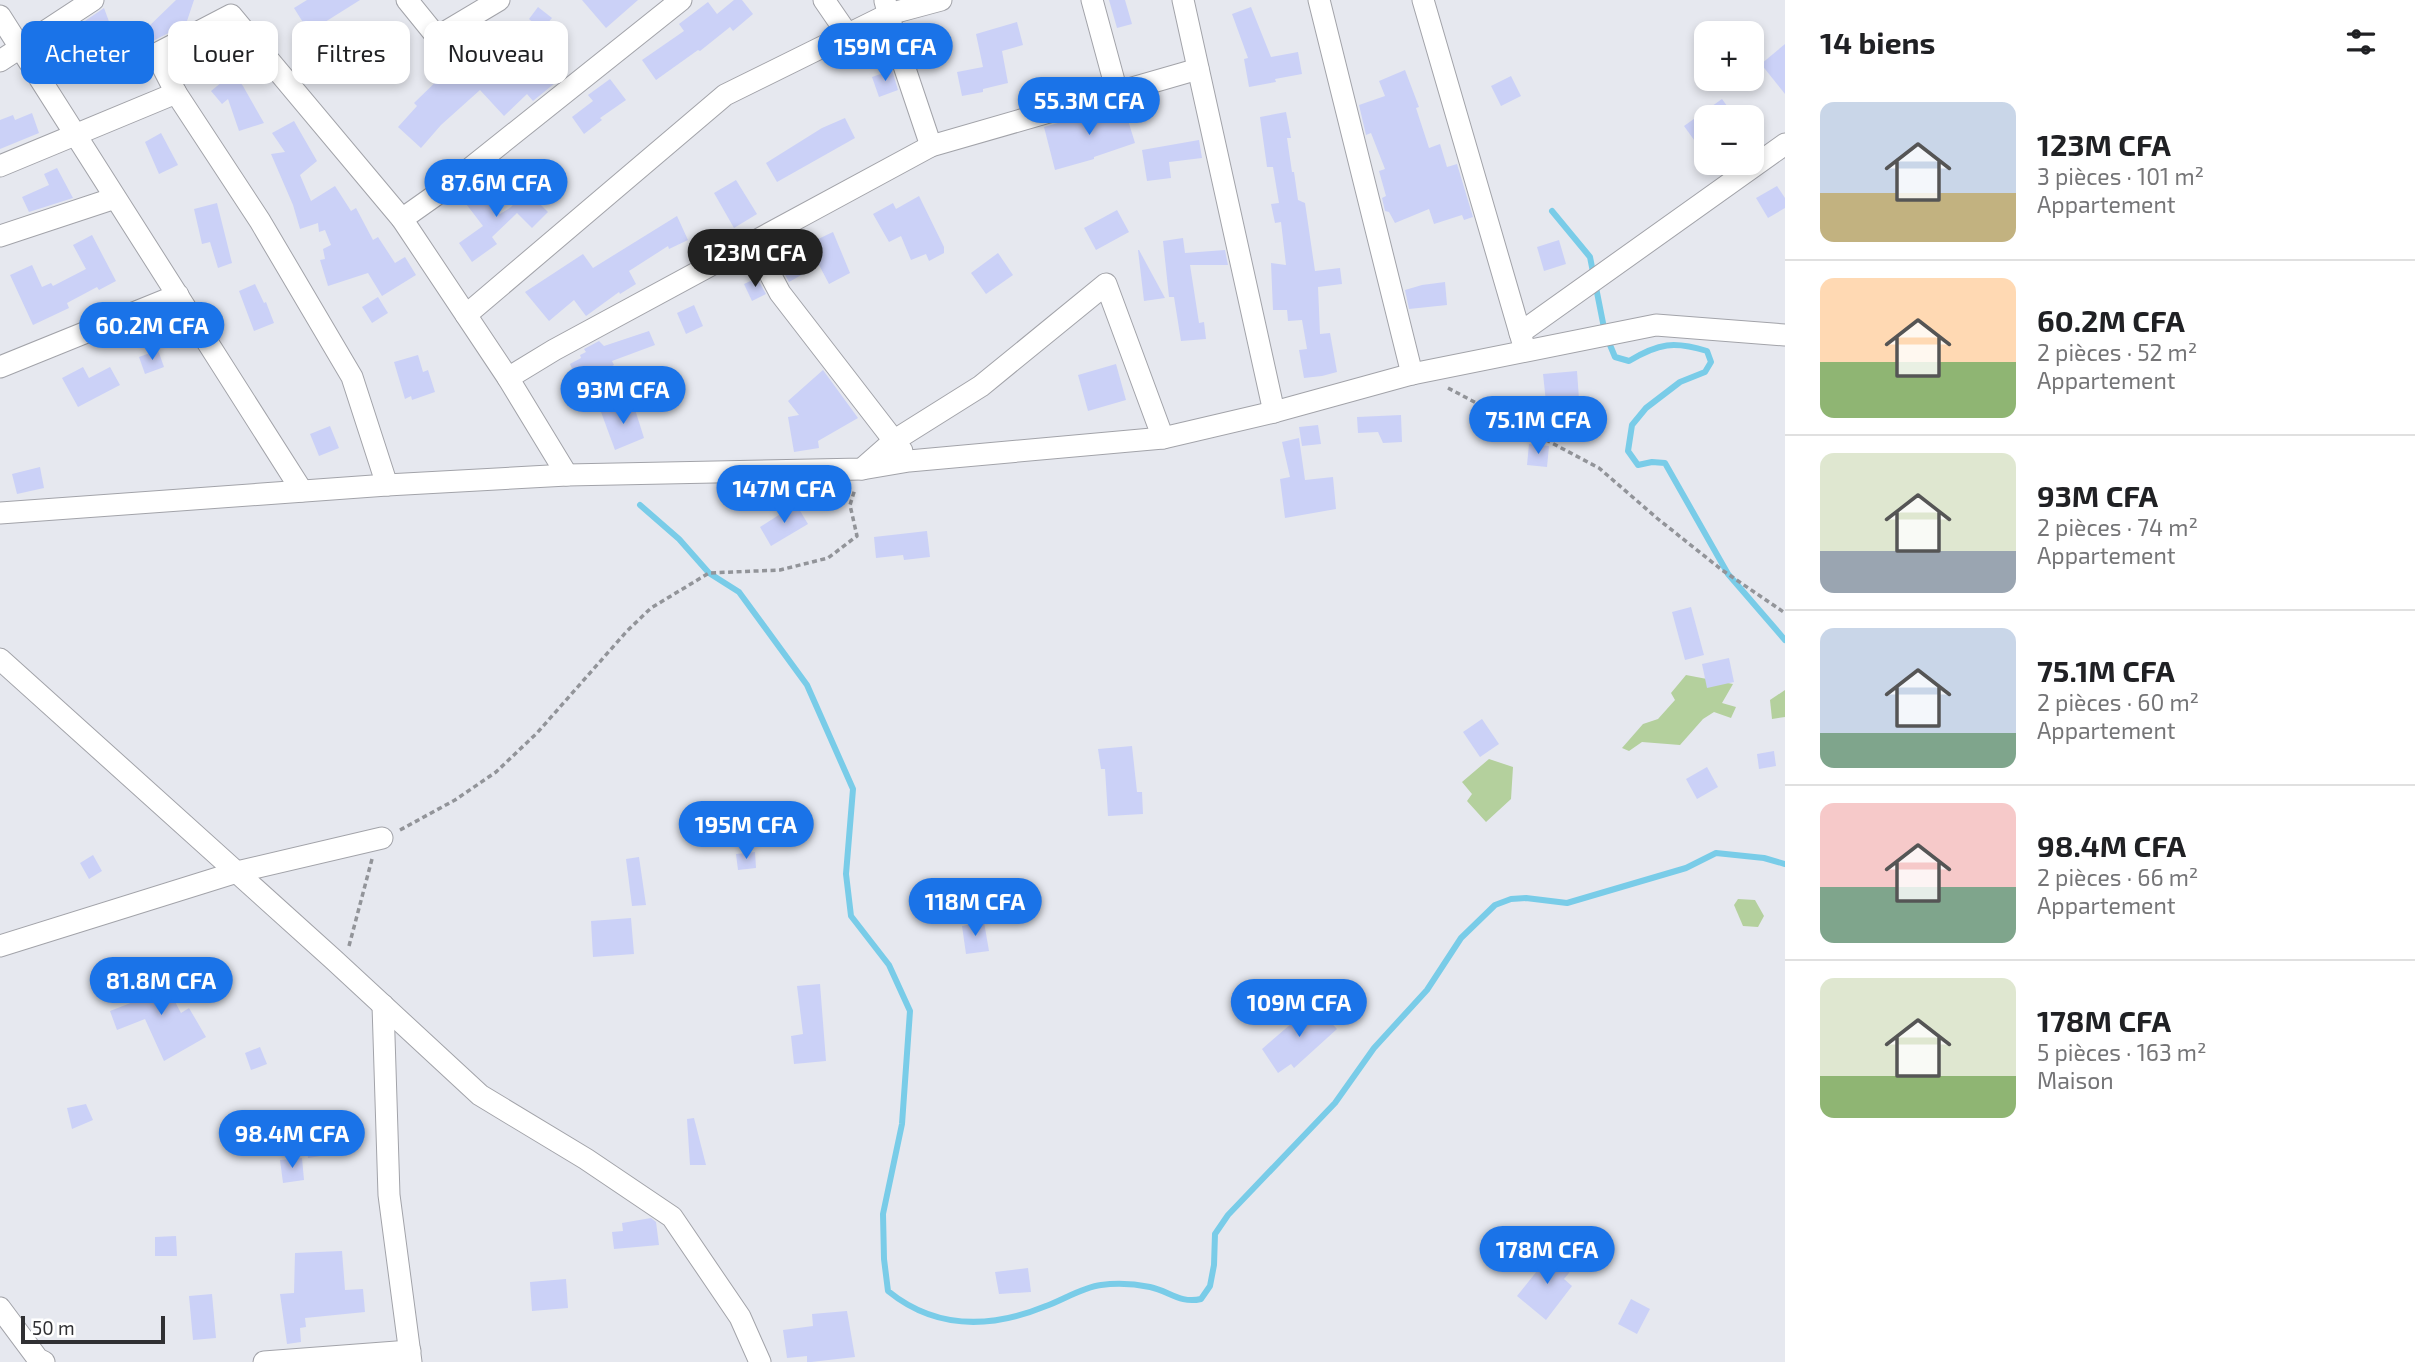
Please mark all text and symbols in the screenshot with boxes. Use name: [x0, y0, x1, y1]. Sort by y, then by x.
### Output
chip: Acheter: [21, 21, 154, 84]
chip: Louer: [168, 21, 278, 84]
chip: Filtres: [292, 21, 410, 84]
chip: Nouveau: [424, 21, 568, 84]
map controls: [1694, 21, 1764, 175]
button: +: [1694, 21, 1764, 91]
icon: filters: [2342, 23, 2380, 61]
pin: 159M CFA: [813, 24, 957, 83]
text: 14 biens: [1820, 24, 1936, 60]
text: 159M CFA: [834, 32, 936, 60]
pin: 55.3M CFA: [1009, 78, 1169, 137]
text: 55.3M CFA: [1034, 86, 1144, 114]
button: −: [1694, 105, 1764, 175]
text: 123M CFA: [2037, 126, 2171, 162]
icon: home: [1876, 130, 1960, 214]
pin: 87.6M CFA: [416, 160, 576, 219]
text: 3 pièces · 101 m²: [2037, 162, 2204, 190]
text: 87.6M CFA: [440, 168, 552, 196]
text: Appartement: [2037, 190, 2176, 218]
pin: 123M CFA: [683, 230, 827, 289]
text: 123M CFA: [704, 238, 806, 266]
pin: 60.2M CFA: [72, 302, 232, 362]
text: 60.2M CFA: [2037, 302, 2185, 338]
icon: home: [1876, 306, 1960, 390]
text: 60.2M CFA: [95, 311, 209, 339]
text: 2 pièces · 52 m²: [2037, 338, 2197, 366]
pin: 93M CFA: [558, 366, 688, 426]
text: Appartement: [2037, 366, 2176, 394]
text: 93M CFA: [577, 375, 669, 403]
pin: 75.1M CFA: [1458, 396, 1618, 456]
text: 75.1M CFA: [1485, 405, 1591, 433]
pin: 147M CFA: [712, 466, 856, 525]
text: 147M CFA: [732, 474, 836, 502]
text: 93M CFA: [2037, 477, 2158, 513]
icon: home: [1876, 481, 1960, 565]
text: 2 pièces · 74 m²: [2037, 513, 2198, 541]
text: Appartement: [2037, 541, 2176, 569]
text: 75.1M CFA: [2037, 652, 2175, 688]
icon: home: [1876, 656, 1960, 740]
text: 2 pièces · 60 m²: [2037, 688, 2199, 716]
text: Appartement: [2037, 716, 2176, 744]
pin: 195M CFA: [674, 802, 818, 861]
text: 195M CFA: [695, 810, 797, 838]
text: 98.4M CFA: [2037, 827, 2186, 863]
icon: home: [1876, 831, 1960, 915]
text: 2 pièces · 66 m²: [2037, 863, 2198, 891]
pin: 118M CFA: [903, 878, 1047, 938]
text: 118M CFA: [925, 887, 1025, 915]
text: Appartement: [2037, 891, 2176, 919]
pin: 81.8M CFA: [81, 958, 241, 1017]
text: 81.8M CFA: [106, 966, 216, 994]
pin: 109M CFA: [1227, 979, 1371, 1039]
text: 109M CFA: [1247, 988, 1351, 1016]
text: 178M CFA: [2037, 1002, 2171, 1038]
icon: home: [1876, 1006, 1960, 1090]
text: 5 pièces · 163 m²: [2037, 1038, 2207, 1066]
text: Maison: [2037, 1066, 2114, 1094]
pin: 98.4M CFA: [212, 1110, 372, 1170]
text: 98.4M CFA: [235, 1119, 349, 1147]
pin: 178M CFA: [1475, 1226, 1619, 1286]
text: 178M CFA: [1496, 1235, 1598, 1263]
scale bar: [21, 1313, 164, 1345]
text: 50 m: [32, 1316, 75, 1339]

